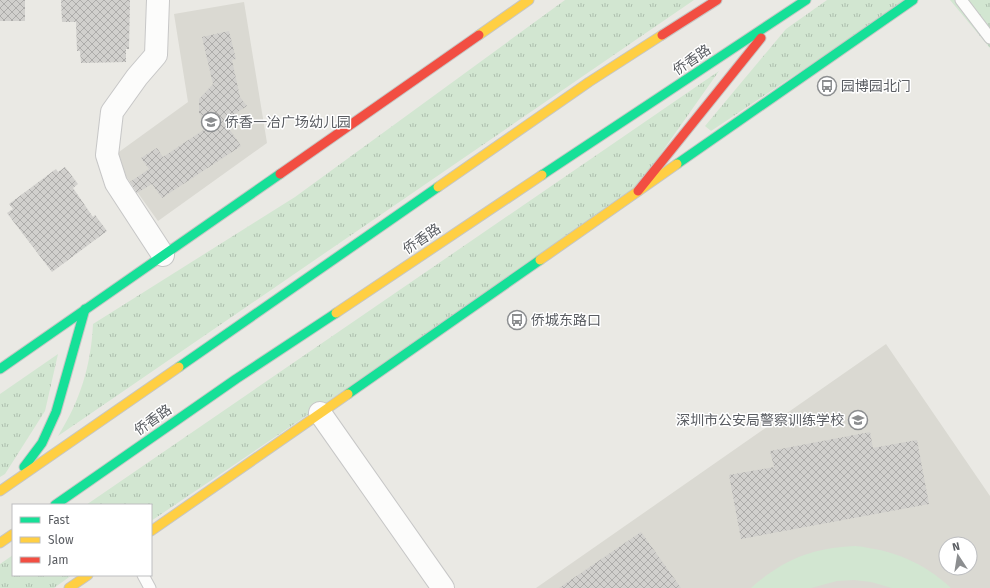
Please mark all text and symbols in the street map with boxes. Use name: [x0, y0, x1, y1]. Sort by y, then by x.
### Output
street label: 侨香路: [670, 41, 714, 79]
bus stop icon: 园博园北门: [816, 75, 838, 97]
place label: 园博园北门: [841, 78, 911, 95]
school or university icon: 侨香一冶广场幼儿园: [200, 111, 222, 133]
place label: 侨香一冶广场幼儿园: [225, 114, 351, 131]
street label: 侨香路: [400, 220, 444, 258]
bus stop icon: 侨城东路口: [506, 309, 528, 331]
place label: 侨城东路口: [531, 312, 601, 329]
street label: 侨香路: [131, 401, 175, 439]
school or university icon: 深圳市公安局警察训练学校: [847, 409, 869, 431]
place label: 深圳市公安局警察训练学校: [676, 412, 844, 429]
legend: [12, 504, 152, 576]
text: Fast: [48, 513, 70, 527]
text: Slow: [48, 533, 74, 547]
north arrow: [938, 536, 978, 576]
text: N: [951, 540, 961, 554]
text: Jam: [48, 553, 68, 567]

